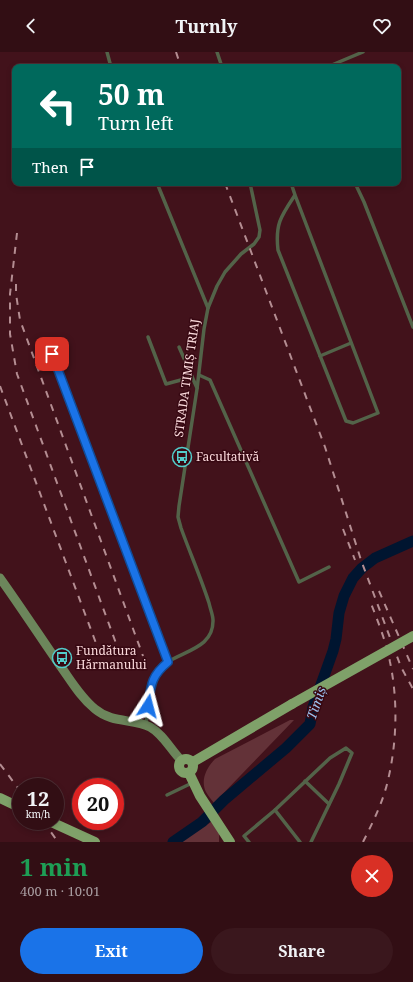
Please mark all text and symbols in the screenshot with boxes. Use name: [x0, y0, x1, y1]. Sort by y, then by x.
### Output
text: Turnly: [176, 14, 237, 38]
icon: back: [20, 15, 42, 37]
icon: heart: [371, 15, 393, 37]
text: 50 m: [98, 75, 165, 113]
icon: left: [32, 80, 84, 132]
text: Turn left: [98, 111, 173, 135]
icon: arrive: [76, 156, 98, 178]
text: Then: [32, 157, 68, 177]
street label: STRADA TIMIȘ TRIAJ: [170, 318, 203, 438]
pin: [35, 337, 69, 371]
icon: arrive: [41, 343, 63, 365]
bus stop icon: Facultativă: [171, 446, 193, 468]
place label: Facultativă: [196, 448, 260, 465]
place label: Fundătura Hărmanului: [76, 642, 147, 673]
bus stop icon: Fundătura Hărmanului: [51, 647, 73, 669]
water label: Timiș: [302, 684, 330, 722]
position arrow: [127, 685, 169, 727]
speed limit sign: 20: [72, 778, 124, 830]
text: 12: [27, 785, 49, 812]
text: km/h: [26, 807, 50, 821]
text: 1 min: [20, 850, 88, 883]
button: close: [351, 855, 393, 897]
text: 400 m · 10:01: [20, 882, 100, 900]
button: Exit: [20, 928, 203, 974]
button: Share: [211, 928, 393, 974]

